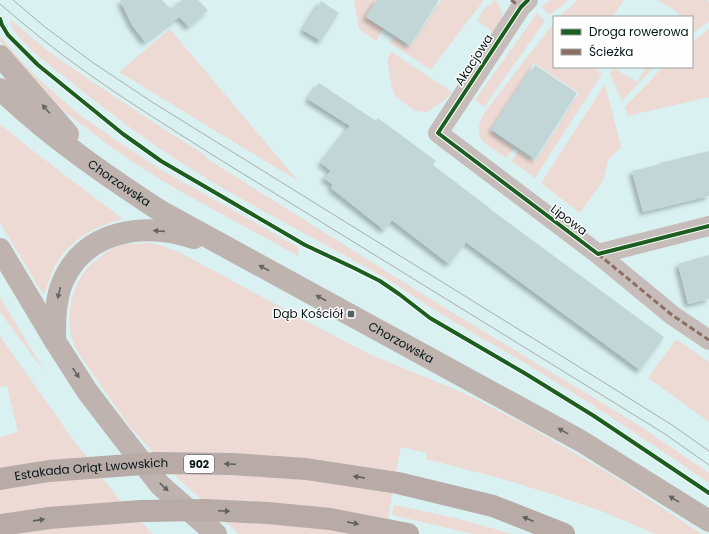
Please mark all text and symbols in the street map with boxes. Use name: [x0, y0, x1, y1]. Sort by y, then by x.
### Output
legend: [553, 16, 693, 68]
text: Droga rowerowa: [589, 23, 689, 40]
street label: Akacjowa: [451, 31, 497, 89]
text: Ścieżka: [589, 43, 633, 60]
one-way arrow: [42, 104, 51, 113]
street label: Chorzowska: [85, 155, 154, 210]
street label: Lipowa: [547, 200, 591, 239]
one-way arrow: [153, 228, 166, 235]
one-way arrow: [258, 264, 270, 271]
one-way arrow: [56, 287, 62, 300]
one-way arrow: [315, 295, 327, 301]
place label: Dąb Kościół: [273, 305, 343, 322]
marker: Dąb Kościół: [346, 309, 356, 319]
street label: Chorzowska: [365, 317, 437, 367]
one-way arrow: [72, 368, 79, 379]
one-way arrow: [557, 427, 569, 434]
street label: Estakada Orląt Lwowskich: [13, 454, 168, 484]
road number: 902: [184, 455, 214, 473]
one-way arrow: [223, 461, 236, 467]
one-way arrow: [353, 474, 365, 480]
one-way arrow: [158, 483, 169, 492]
one-way arrow: [669, 495, 679, 503]
one-way arrow: [218, 508, 231, 514]
one-way arrow: [521, 516, 533, 522]
one-way arrow: [33, 517, 45, 523]
one-way arrow: [347, 521, 360, 527]

